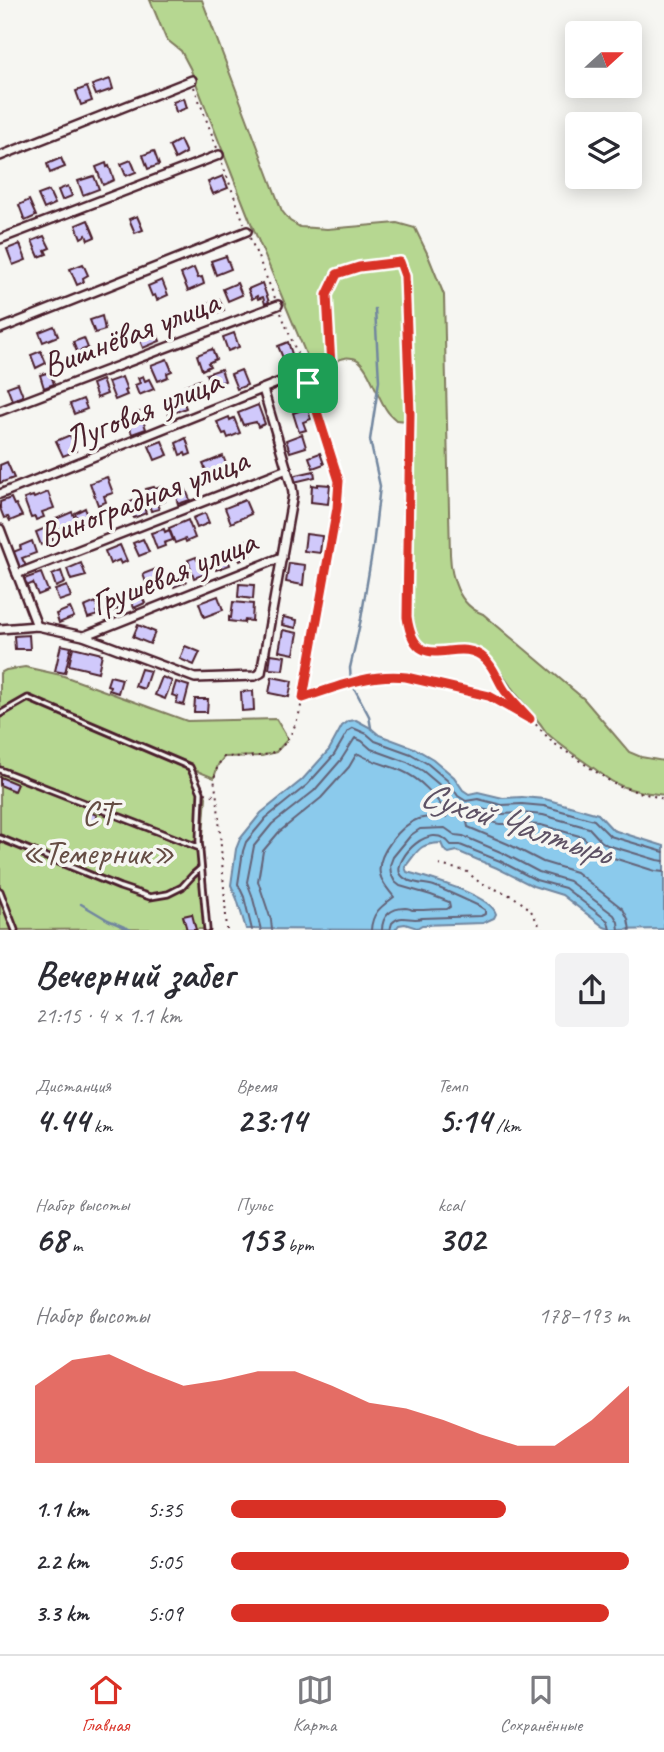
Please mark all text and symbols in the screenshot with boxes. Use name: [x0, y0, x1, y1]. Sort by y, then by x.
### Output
north arrow: [565, 21, 642, 98]
map controls: [565, 21, 642, 189]
button: layers: [565, 112, 642, 189]
street label: Вишнёвая улица: [36, 279, 227, 388]
pin: [278, 353, 338, 413]
street label: Луговая улица: [57, 357, 230, 462]
icon: arrive: [289, 364, 327, 402]
street label: Виноградная улица: [32, 436, 256, 558]
street label: Грушевая улица: [84, 518, 265, 626]
water label: Сухой Чалтырь: [415, 770, 622, 877]
park label: СТ «Темерник»: [21, 790, 175, 875]
text: Вечерний забег: [35, 951, 234, 998]
button: share: [555, 953, 629, 1027]
text: 21:15 · 4 × 1.1 km: [35, 1001, 181, 1030]
text: Дистанция: [35, 1074, 111, 1098]
text: Время: [236, 1074, 276, 1098]
text: Темп: [438, 1074, 468, 1098]
text: 4.44: [35, 1098, 89, 1143]
text: 23:14: [236, 1098, 306, 1143]
text: 5:14: [438, 1098, 491, 1143]
text: km: [89, 1114, 112, 1138]
text: /km: [491, 1114, 521, 1138]
text: Набор высоты: [35, 1193, 129, 1217]
text: Пульс: [236, 1193, 273, 1217]
text: kcal: [438, 1193, 463, 1217]
text: 68: [35, 1217, 67, 1262]
text: 153: [236, 1217, 283, 1262]
text: 302: [438, 1217, 485, 1262]
text: m: [67, 1233, 83, 1257]
text: bpm: [283, 1233, 314, 1257]
text: Набор высоты: [35, 1301, 149, 1330]
text: 178–193 m: [538, 1301, 629, 1330]
text: 1.1 km: [35, 1495, 89, 1524]
text: 5:35: [147, 1495, 183, 1524]
text: 2.2 km: [35, 1547, 89, 1576]
text: 5:05: [147, 1547, 183, 1576]
text: 3.3 km: [35, 1599, 89, 1628]
text: 5:09: [147, 1599, 183, 1628]
tab: Главная: [82, 1671, 129, 1737]
tab: Карта: [293, 1671, 336, 1737]
tab: Сохранённые: [500, 1671, 582, 1737]

